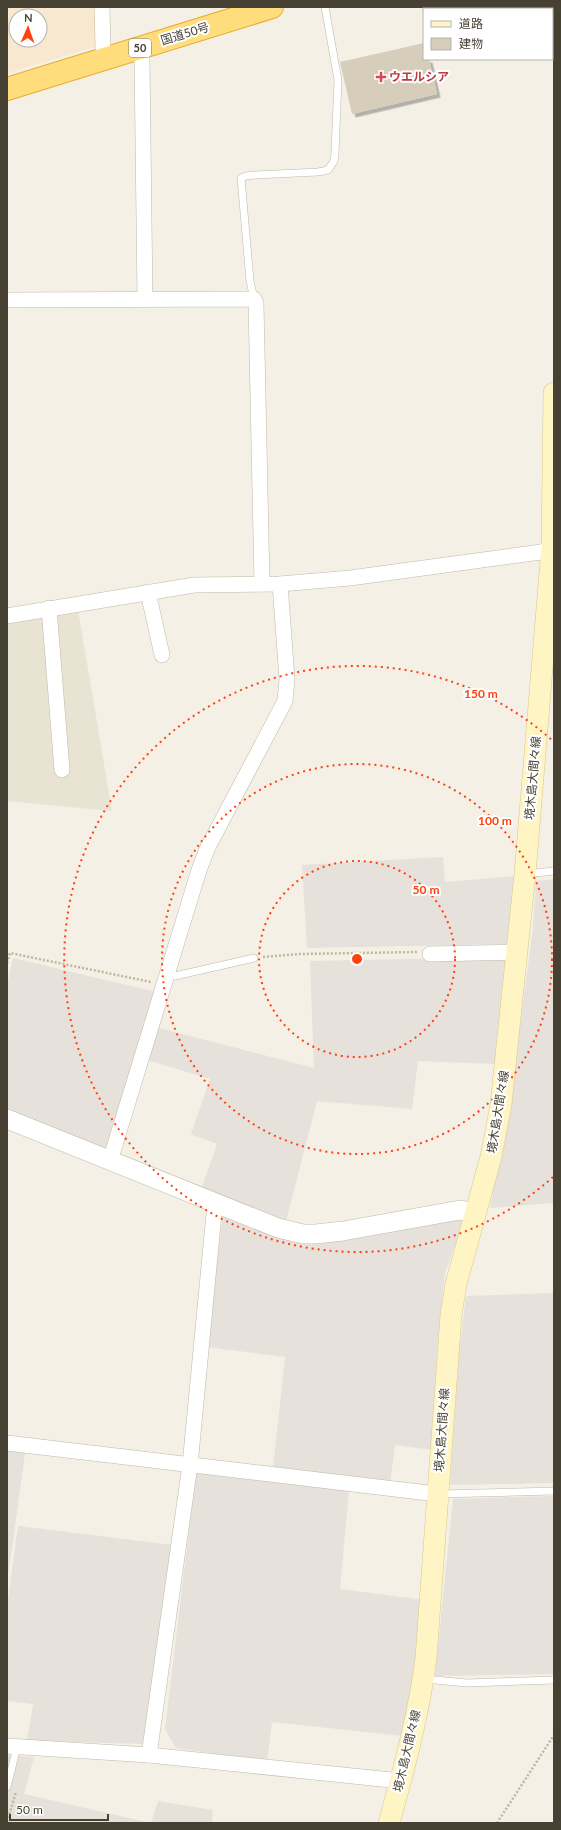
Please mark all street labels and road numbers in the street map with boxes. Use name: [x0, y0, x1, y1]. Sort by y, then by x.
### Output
street label: 国道50号: [159, 19, 211, 48]
road number: 50: [129, 39, 151, 57]
street label: 境木島大間々線: [521, 735, 544, 820]
street label: 境木島大間々線: [484, 1069, 511, 1155]
street label: 境木島大間々線: [431, 1388, 452, 1472]
street label: 境木島大間々線: [390, 1708, 423, 1794]

